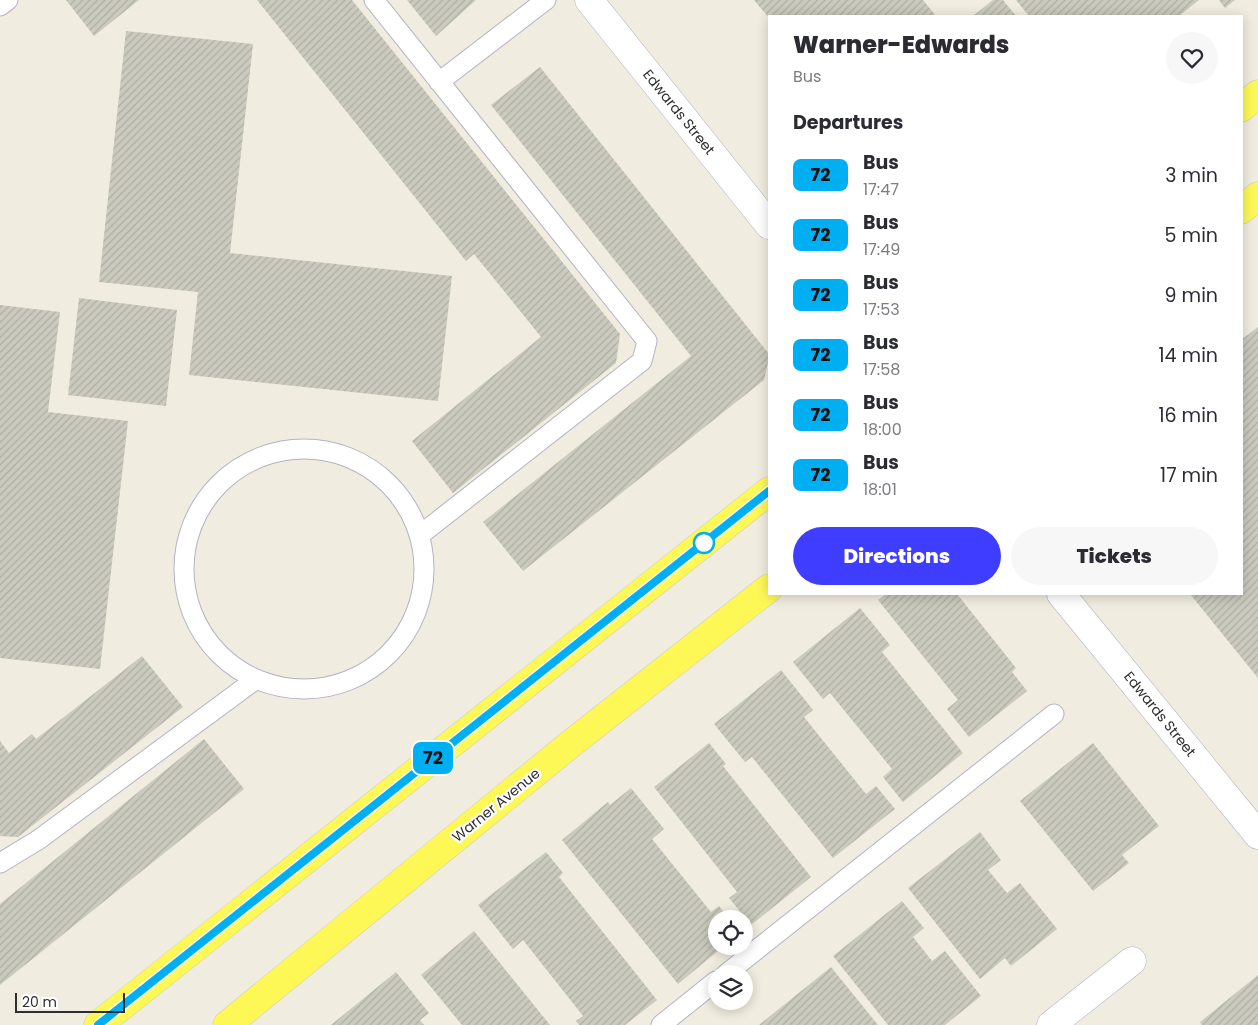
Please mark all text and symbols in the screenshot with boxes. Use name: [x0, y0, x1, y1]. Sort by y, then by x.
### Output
text: Warner-Edwards: [793, 28, 1009, 61]
button: heart: [1166, 32, 1218, 84]
street label: Edwards Street: [638, 65, 720, 159]
text: Bus: [793, 65, 821, 88]
text: Departures: [793, 109, 903, 136]
text: Bus: [863, 149, 899, 176]
text: 72: [811, 162, 830, 187]
text: 3 min: [1165, 162, 1218, 189]
text: 17:47: [863, 178, 899, 201]
text: Bus: [863, 209, 899, 236]
text: 72: [811, 222, 830, 247]
text: 5 min: [1165, 222, 1218, 249]
text: 17:49: [863, 238, 900, 261]
text: Bus: [863, 269, 899, 296]
text: 72: [811, 282, 830, 307]
text: 9 min: [1165, 282, 1218, 309]
text: 17:53: [863, 298, 900, 321]
text: Bus: [863, 329, 899, 356]
text: 72: [811, 342, 830, 367]
text: 14 min: [1158, 342, 1218, 369]
text: 17:58: [863, 358, 900, 381]
text: Bus: [863, 389, 899, 416]
text: 72: [811, 402, 830, 427]
text: 16 min: [1158, 402, 1218, 429]
text: 18:00: [863, 418, 902, 441]
text: Bus: [863, 449, 899, 476]
text: 72: [811, 462, 830, 487]
text: 17 min: [1160, 462, 1218, 489]
text: 18:01: [863, 478, 897, 501]
button: Directions: [793, 527, 1001, 585]
button: Tickets: [1011, 527, 1218, 585]
unlabelled marker: [693, 532, 715, 554]
street label: Edwards Street: [1119, 667, 1201, 761]
line badge: 72: [410, 742, 456, 774]
text: 72: [423, 745, 443, 770]
street label: Warner Avenue: [448, 763, 544, 847]
map controls: [708, 910, 753, 1010]
button: locate: [708, 910, 753, 955]
button: layers: [708, 965, 753, 1010]
scale bar: [15, 990, 125, 1013]
text: 20 m: [22, 992, 57, 1012]

